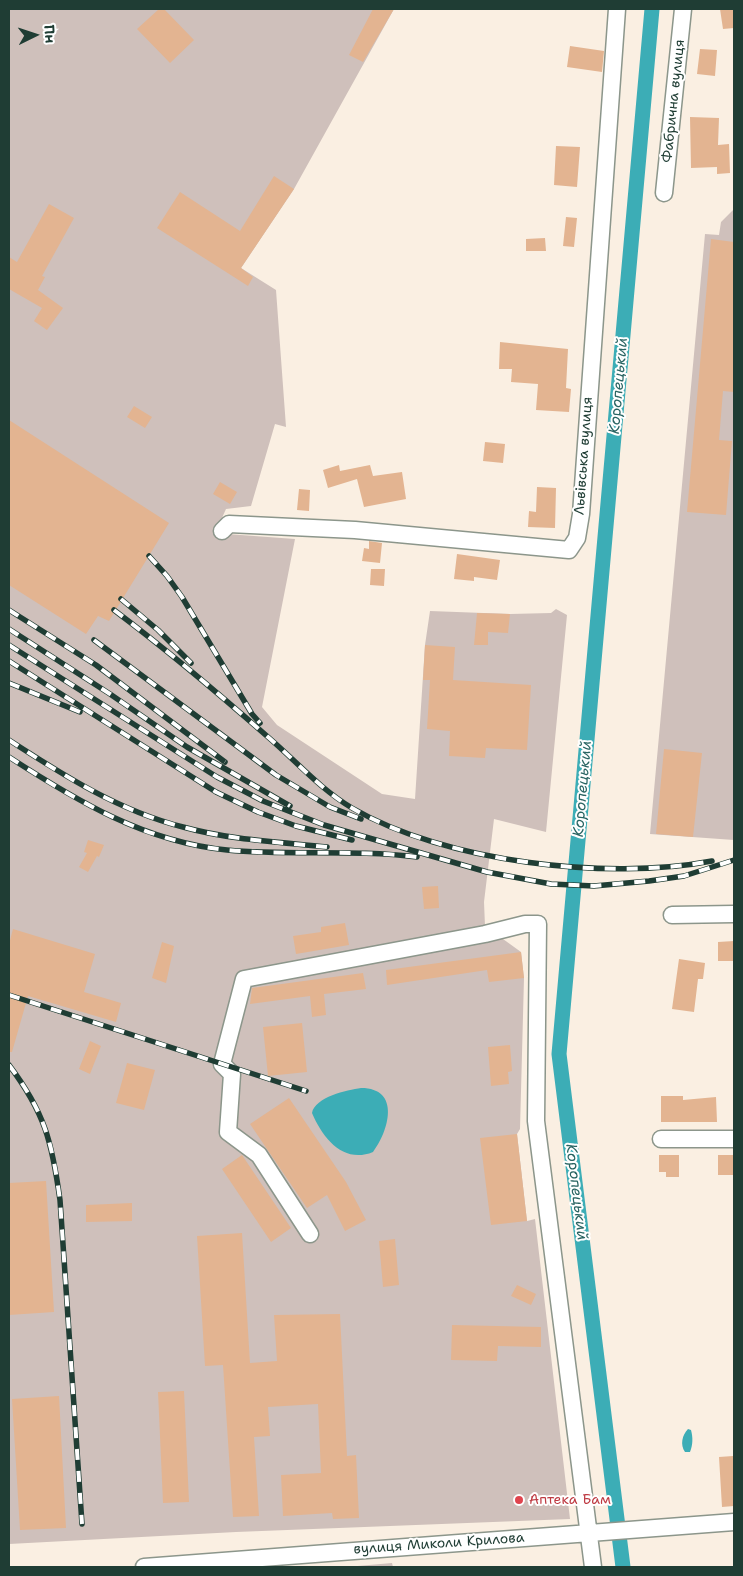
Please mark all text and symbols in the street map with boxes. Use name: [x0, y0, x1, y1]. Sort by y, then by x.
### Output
north arrow: [10, 10, 60, 60]
text: Пн: [40, 24, 60, 44]
street label: Фабрична вулиця: [659, 39, 689, 163]
water label: Коропецький: [606, 337, 632, 435]
street label: Львівська вулиця: [571, 396, 597, 516]
water label: Коропецький: [570, 740, 596, 838]
water label: Коропецький: [561, 1143, 591, 1241]
place label: Аптека Бам: [529, 1492, 611, 1508]
marker: Аптека Бам: [513, 1494, 525, 1506]
street label: вулиця Миколи Крилова: [353, 1530, 525, 1558]

